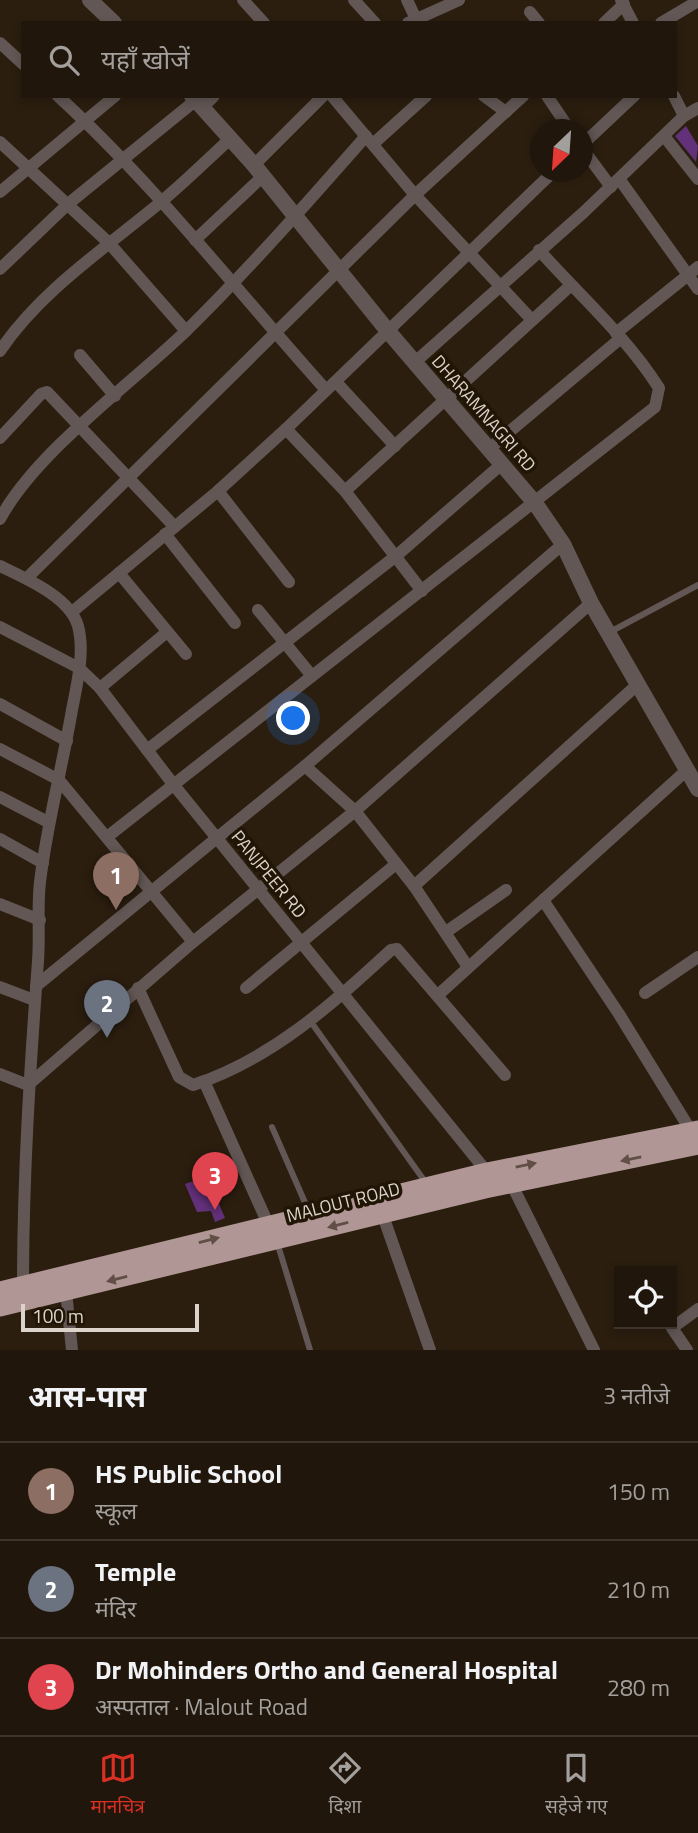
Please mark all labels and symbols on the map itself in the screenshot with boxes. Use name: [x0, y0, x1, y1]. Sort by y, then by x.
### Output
north arrow: [530, 119, 593, 182]
street label: DHARAMNAGRI RD: [426, 349, 542, 477]
your location: [276, 701, 310, 735]
street label: PANJPEER RD: [225, 824, 313, 924]
pin: 1: [93, 852, 139, 910]
pin: 2: [84, 980, 130, 1038]
pin: 3: [192, 1152, 238, 1210]
one-way arrow: [620, 1153, 642, 1164]
one-way arrow: [515, 1159, 537, 1170]
street label: MALOUT ROAD: [283, 1175, 403, 1229]
one-way arrow: [326, 1220, 348, 1231]
one-way arrow: [198, 1234, 220, 1245]
one-way arrow: [105, 1274, 127, 1285]
scale bar: [21, 1301, 200, 1333]

